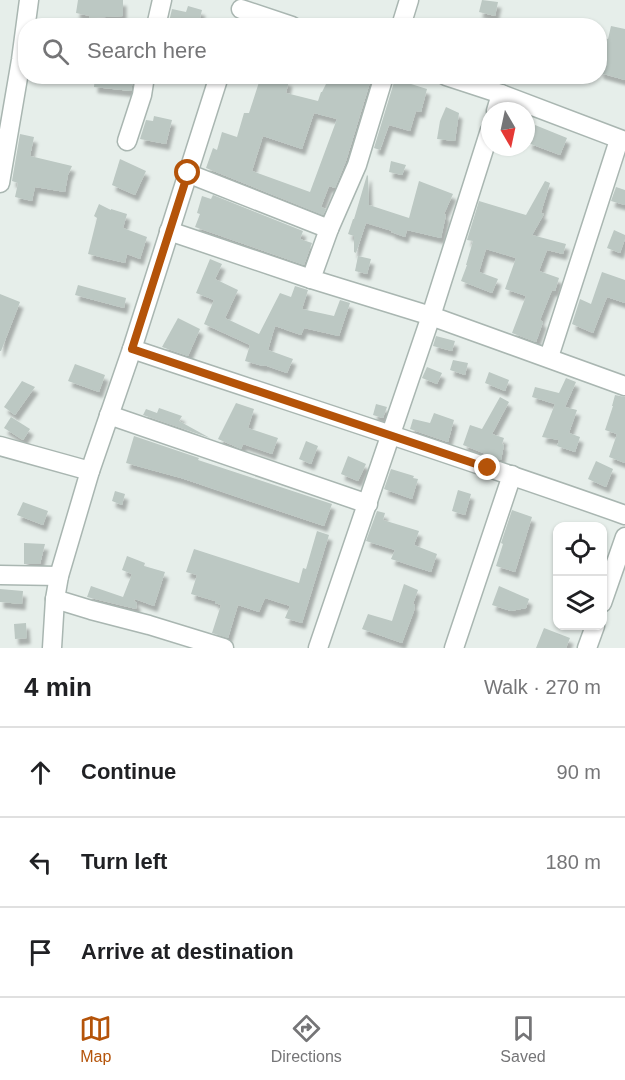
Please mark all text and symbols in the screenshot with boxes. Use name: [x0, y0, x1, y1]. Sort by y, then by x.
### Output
search box: [18, 18, 607, 84]
icon: search: [39, 35, 72, 68]
text: Search here: [87, 38, 207, 63]
north arrow: [481, 102, 535, 156]
route start: [174, 159, 200, 185]
route end: [474, 454, 500, 480]
map controls: [553, 522, 607, 630]
button: locate: [553, 522, 607, 576]
button: layers: [553, 576, 607, 630]
text: 4 min: [24, 672, 92, 702]
text: Walk · 270 m: [484, 676, 601, 698]
icon: ahead: [24, 756, 57, 789]
text: Continue: [81, 759, 176, 784]
text: 90 m: [557, 761, 601, 783]
icon: left: [24, 846, 57, 879]
text: Turn left: [81, 849, 167, 874]
text: 180 m: [545, 851, 601, 873]
icon: arrive: [24, 936, 57, 969]
text: Arrive at destination: [81, 939, 294, 964]
tab: Map: [79, 1012, 112, 1066]
tab: Directions: [271, 1012, 342, 1066]
tab: Saved: [500, 1012, 546, 1066]

